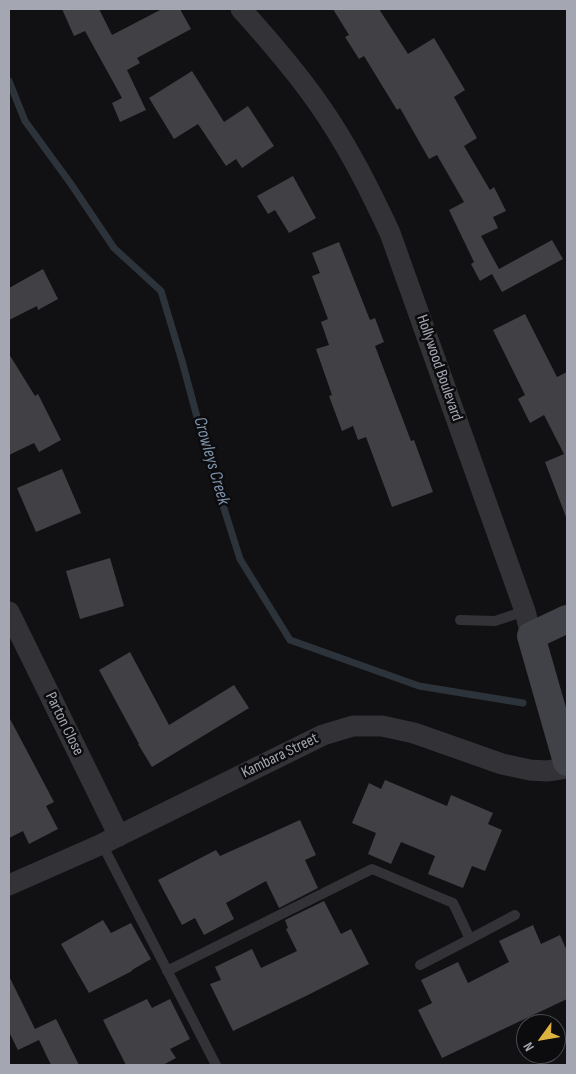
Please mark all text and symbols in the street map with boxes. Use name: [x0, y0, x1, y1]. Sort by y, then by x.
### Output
street label: Hollywood Boulevard: [412, 312, 466, 424]
water label: Crowleys Creek: [188, 414, 234, 508]
street label: Parton Close: [41, 689, 87, 759]
street label: Kambara Street: [238, 729, 322, 783]
north arrow: [516, 1014, 566, 1064]
text: N: [520, 1039, 538, 1054]

